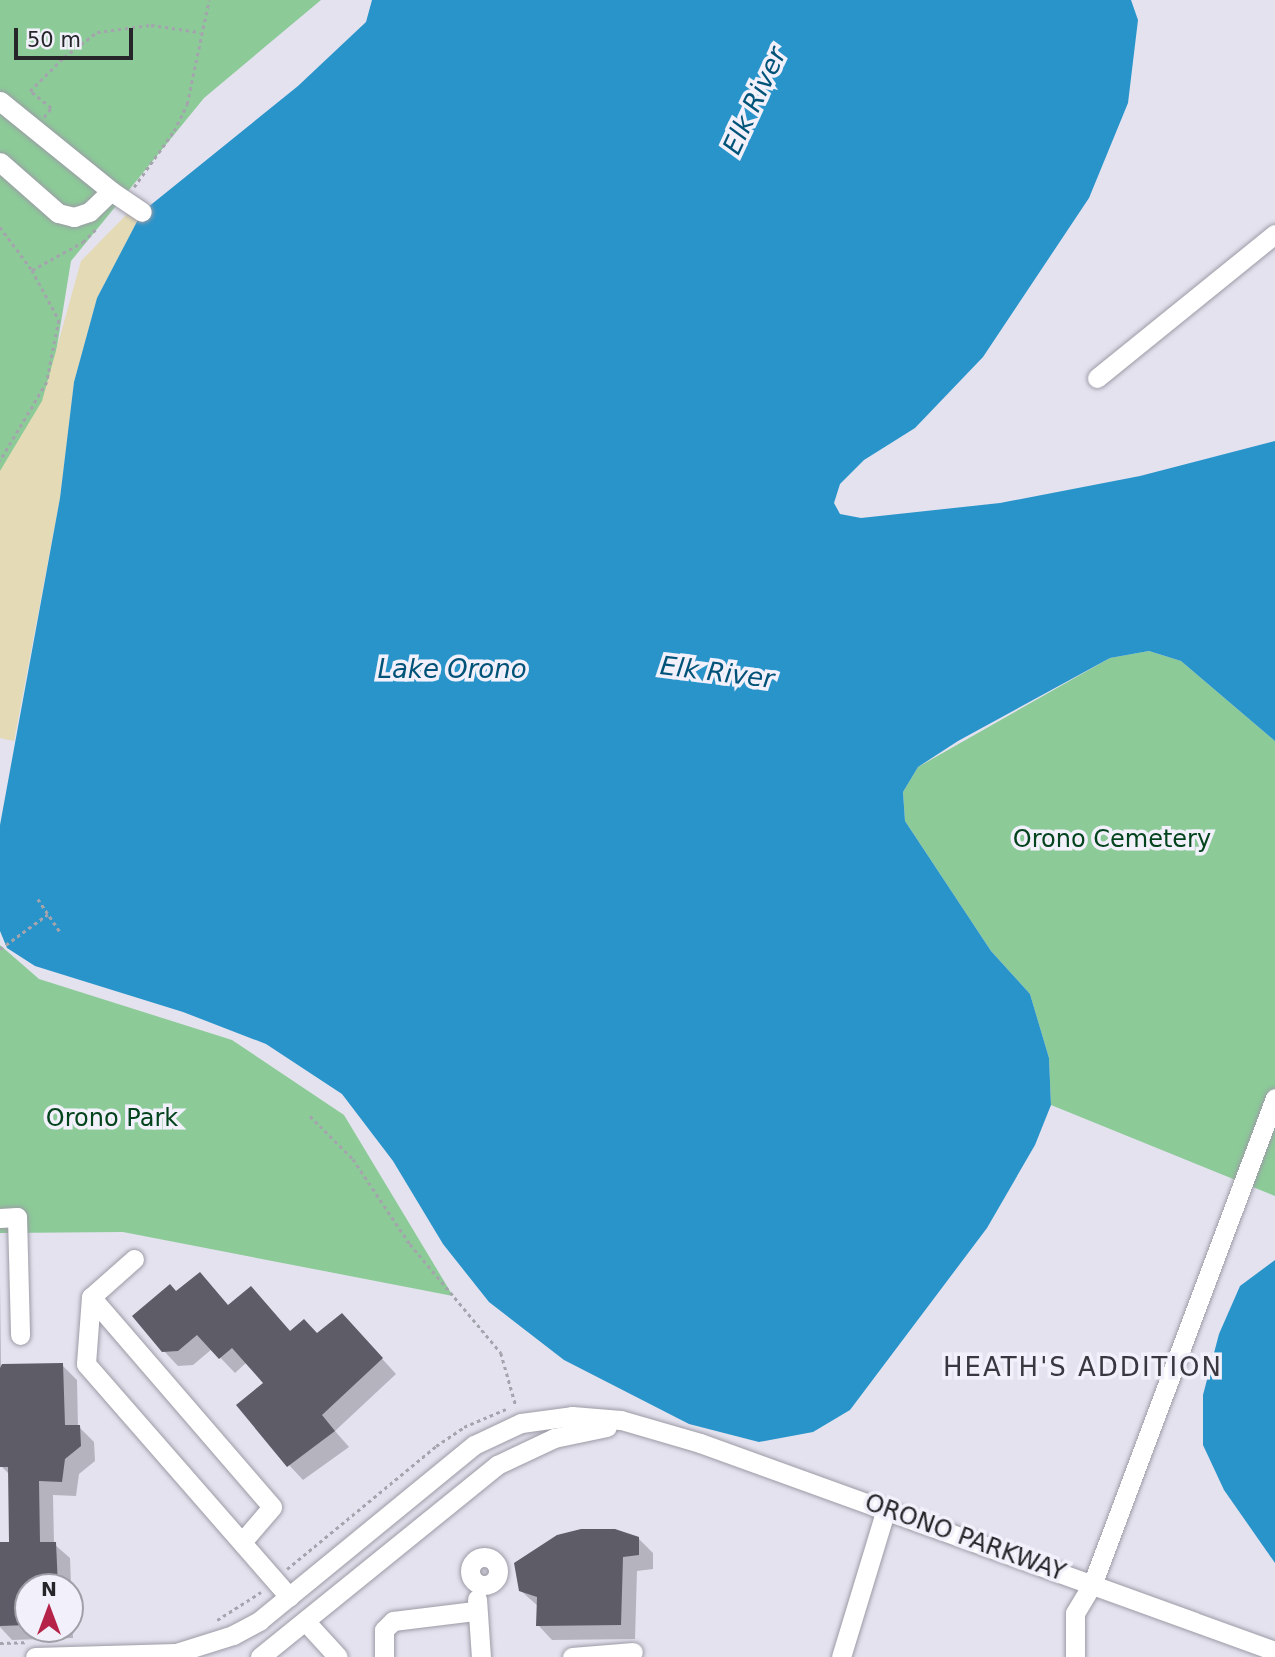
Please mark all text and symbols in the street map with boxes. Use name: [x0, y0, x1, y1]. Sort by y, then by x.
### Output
scale bar: [18, 14, 136, 58]
text: 50 m: [27, 28, 81, 52]
water label: Elk River: [717, 43, 793, 159]
water label: Elk River: [658, 651, 776, 695]
water label: Lake Orono: [377, 654, 527, 686]
park label: Orono Cemetery: [1013, 826, 1211, 854]
park label: Orono Park: [46, 1105, 178, 1133]
district label: HEATH'S ADDITION: [945, 1352, 1221, 1384]
street label: ORONO PARKWAY: [861, 1488, 1069, 1588]
north arrow: [14, 1573, 84, 1643]
text: N: [41, 1578, 57, 1600]

